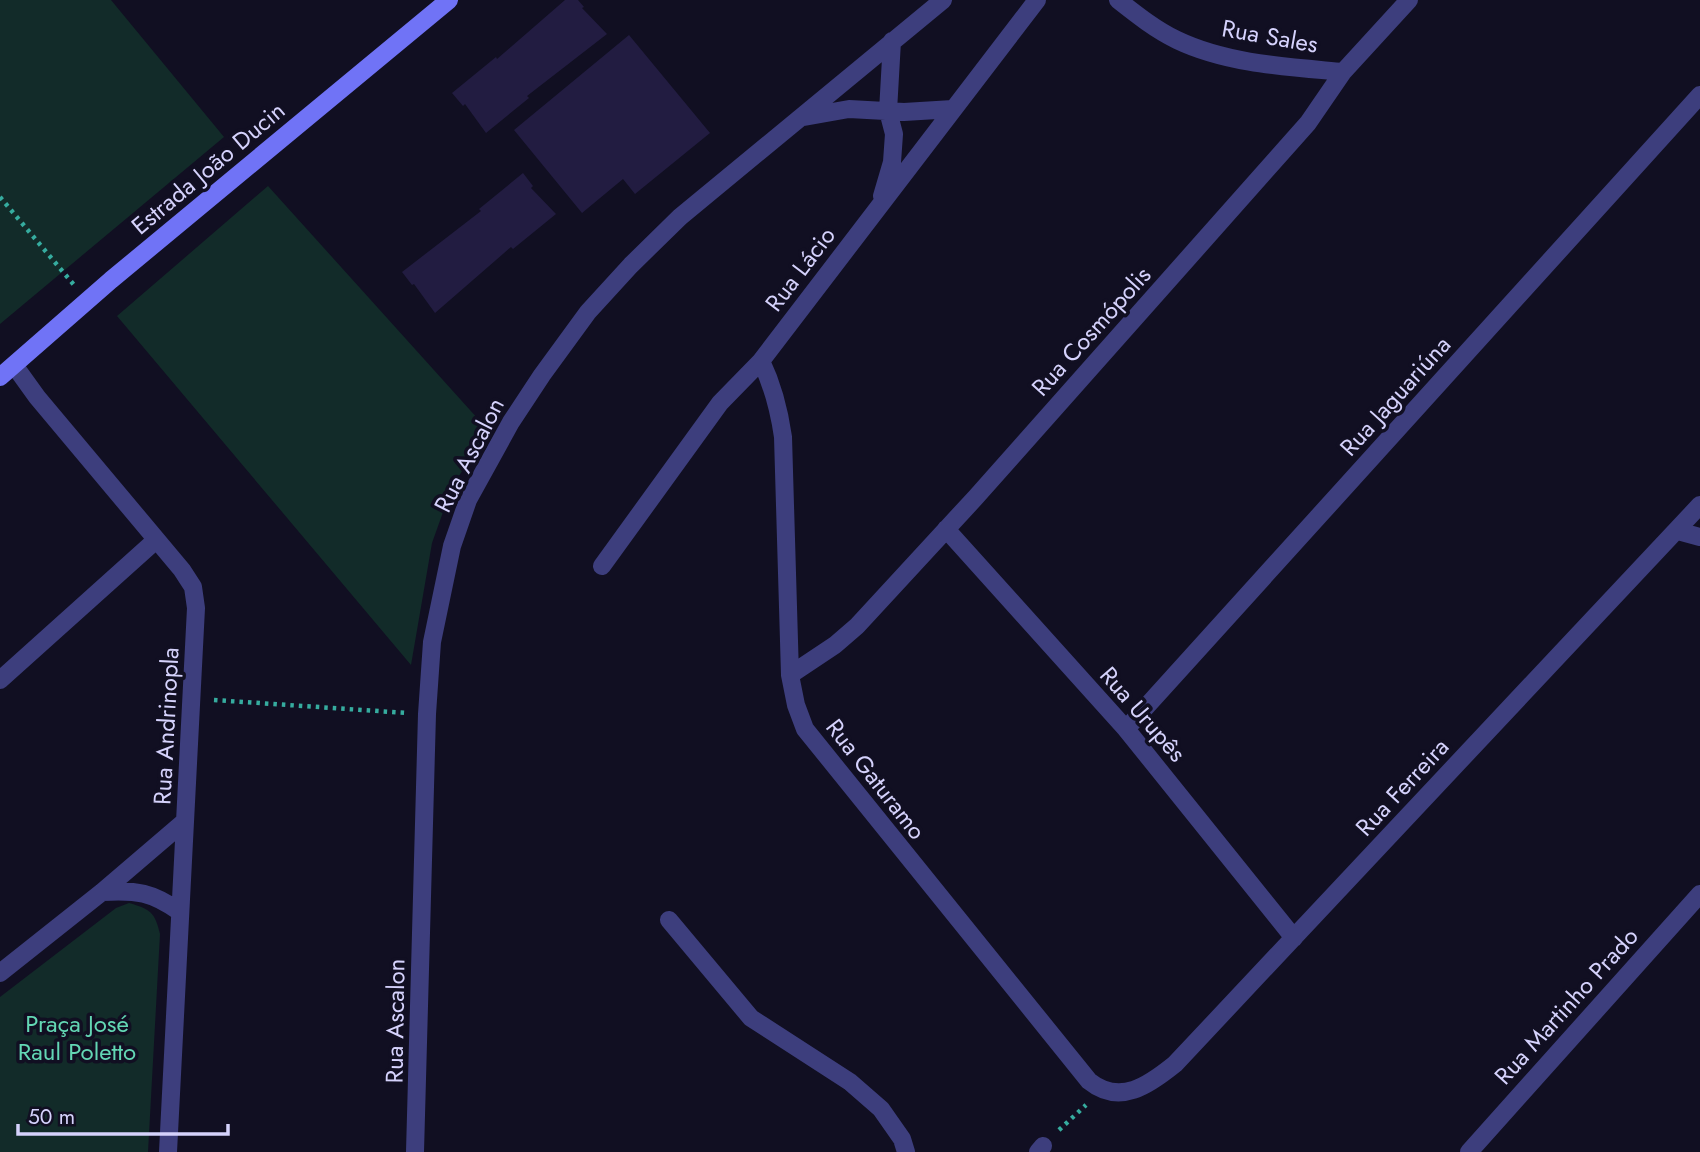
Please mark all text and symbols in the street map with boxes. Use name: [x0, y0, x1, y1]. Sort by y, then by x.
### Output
street label: Rua Sales: [1219, 10, 1321, 62]
street label: Estrada João Ducin: [124, 93, 292, 243]
street label: Rua Lácio: [757, 219, 843, 319]
street label: Rua Cosmópolis: [1023, 258, 1159, 404]
street label: Rua Jaguariúna: [1331, 328, 1459, 464]
street label: Rua Ascalon: [425, 392, 513, 518]
street label: Rua Andrinopla: [144, 646, 188, 806]
street label: Rua Urupês: [1092, 659, 1194, 769]
street label: Rua Gaturamo: [818, 711, 934, 847]
street label: Rua Ferreira: [1347, 730, 1457, 844]
street label: Rua Martinho Prado: [1486, 920, 1646, 1092]
street label: Rua Ascalon: [376, 958, 414, 1084]
park label: Praça José Raul Poletto: [18, 1006, 136, 1069]
scale bar: [18, 1092, 228, 1136]
text: 50 m: [28, 1102, 75, 1132]

